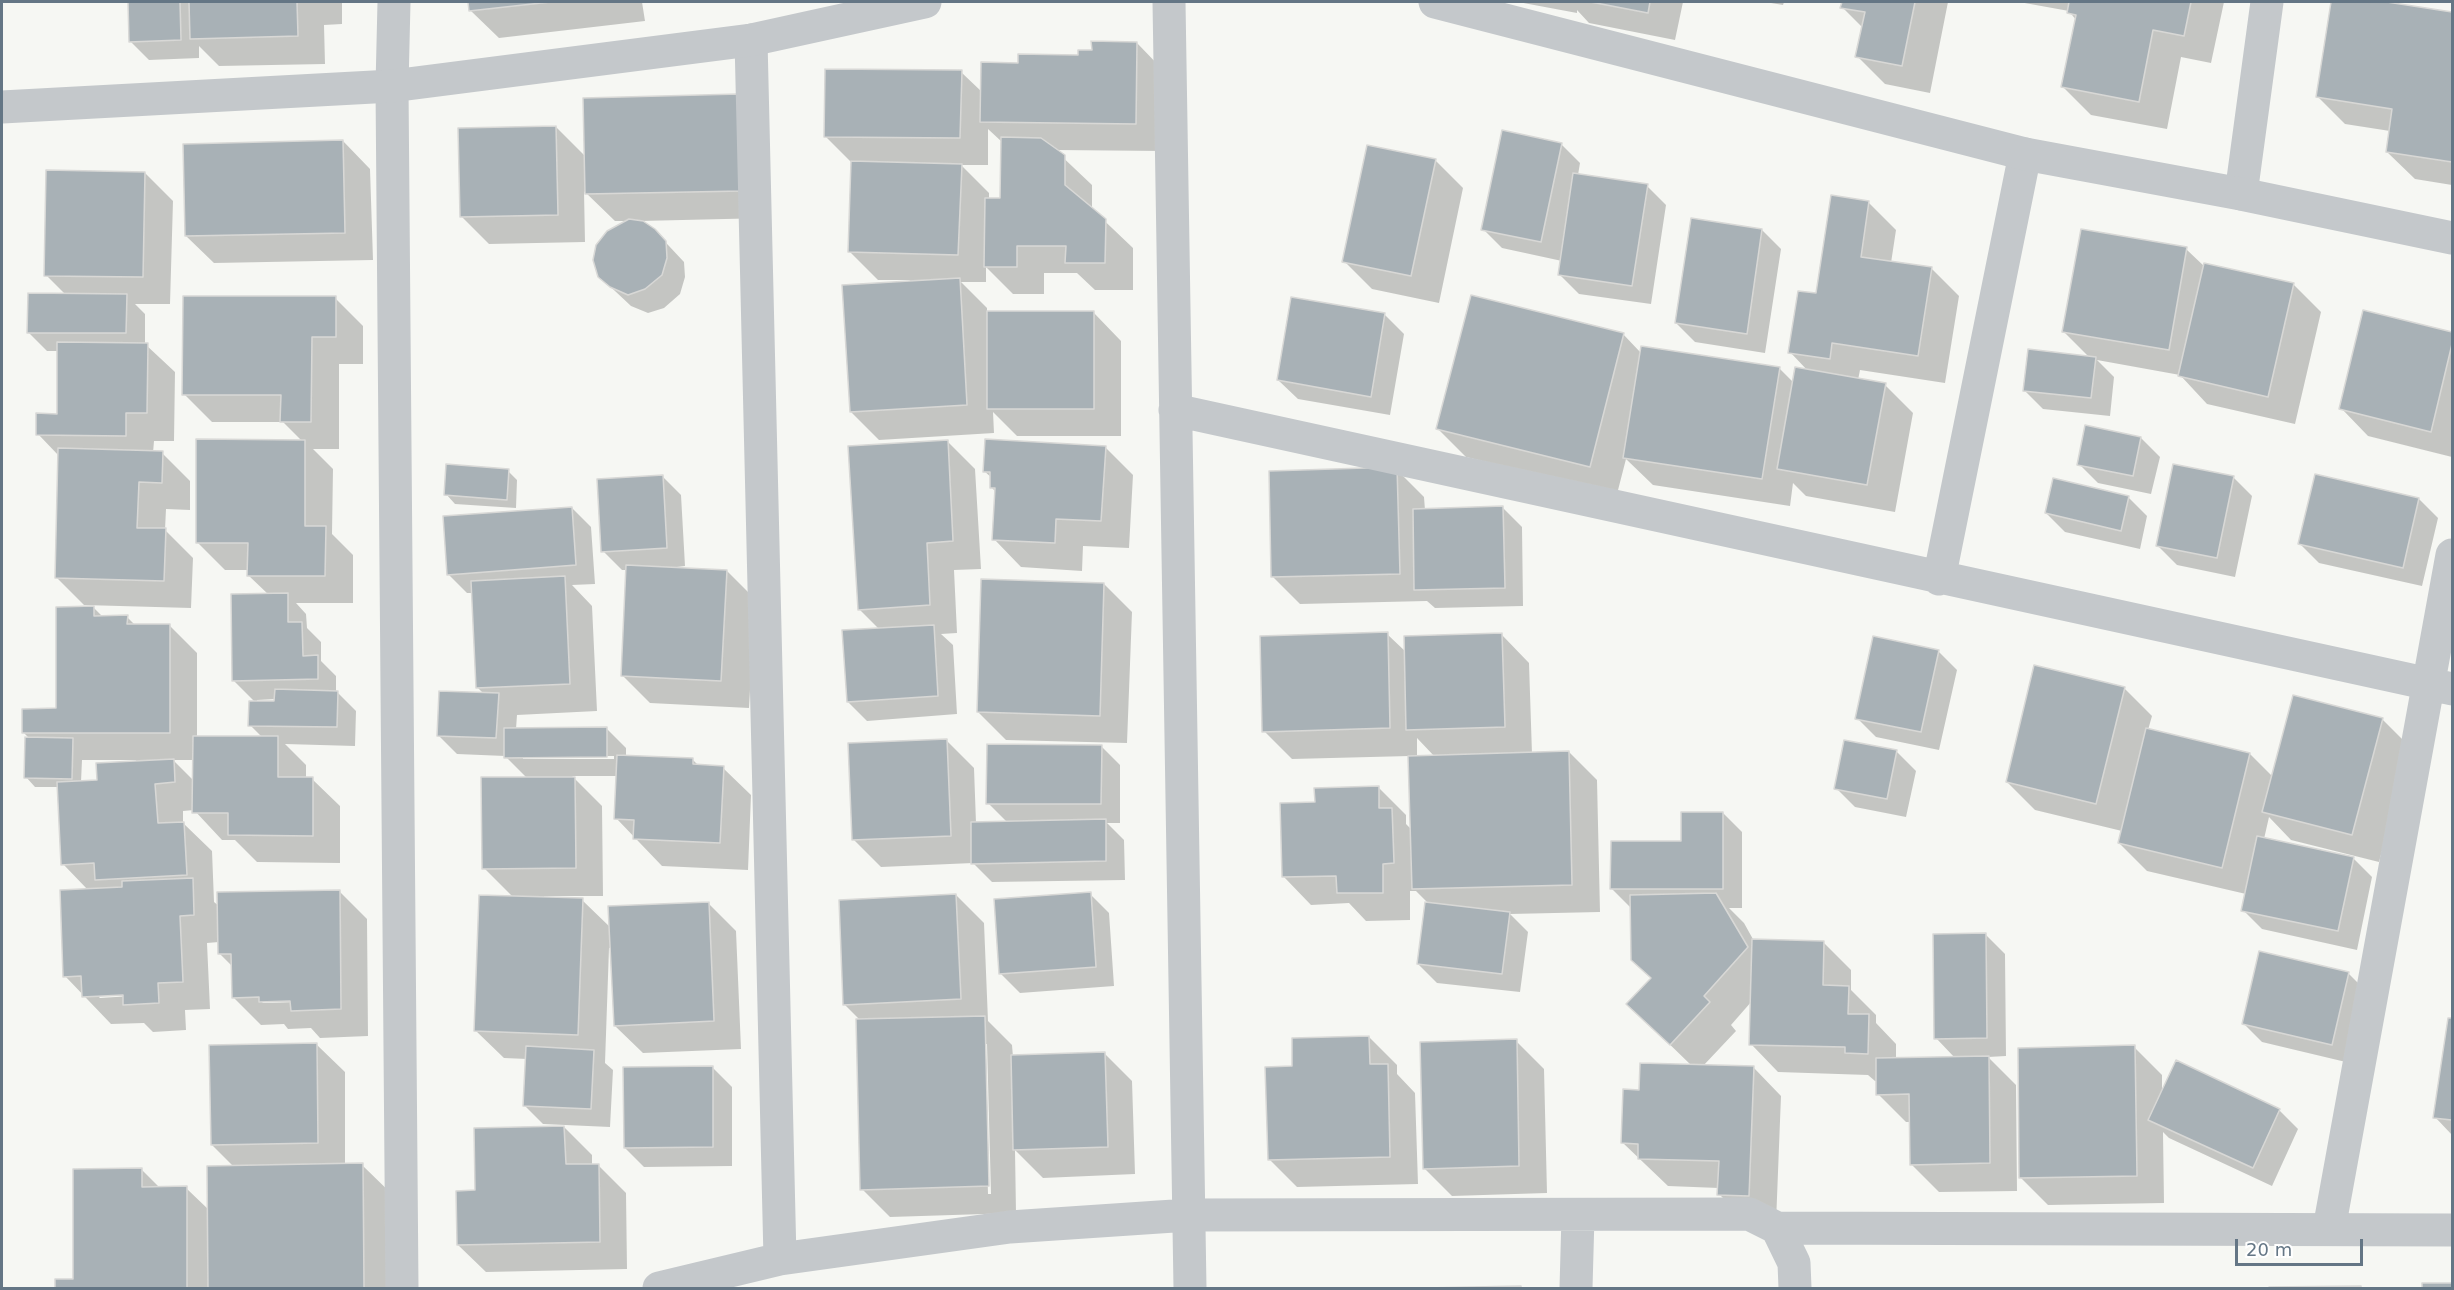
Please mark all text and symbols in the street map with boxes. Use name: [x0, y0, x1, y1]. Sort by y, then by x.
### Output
scale bar: [2238, 1227, 2366, 1265]
text: 20 m: [2246, 1239, 2292, 1260]

